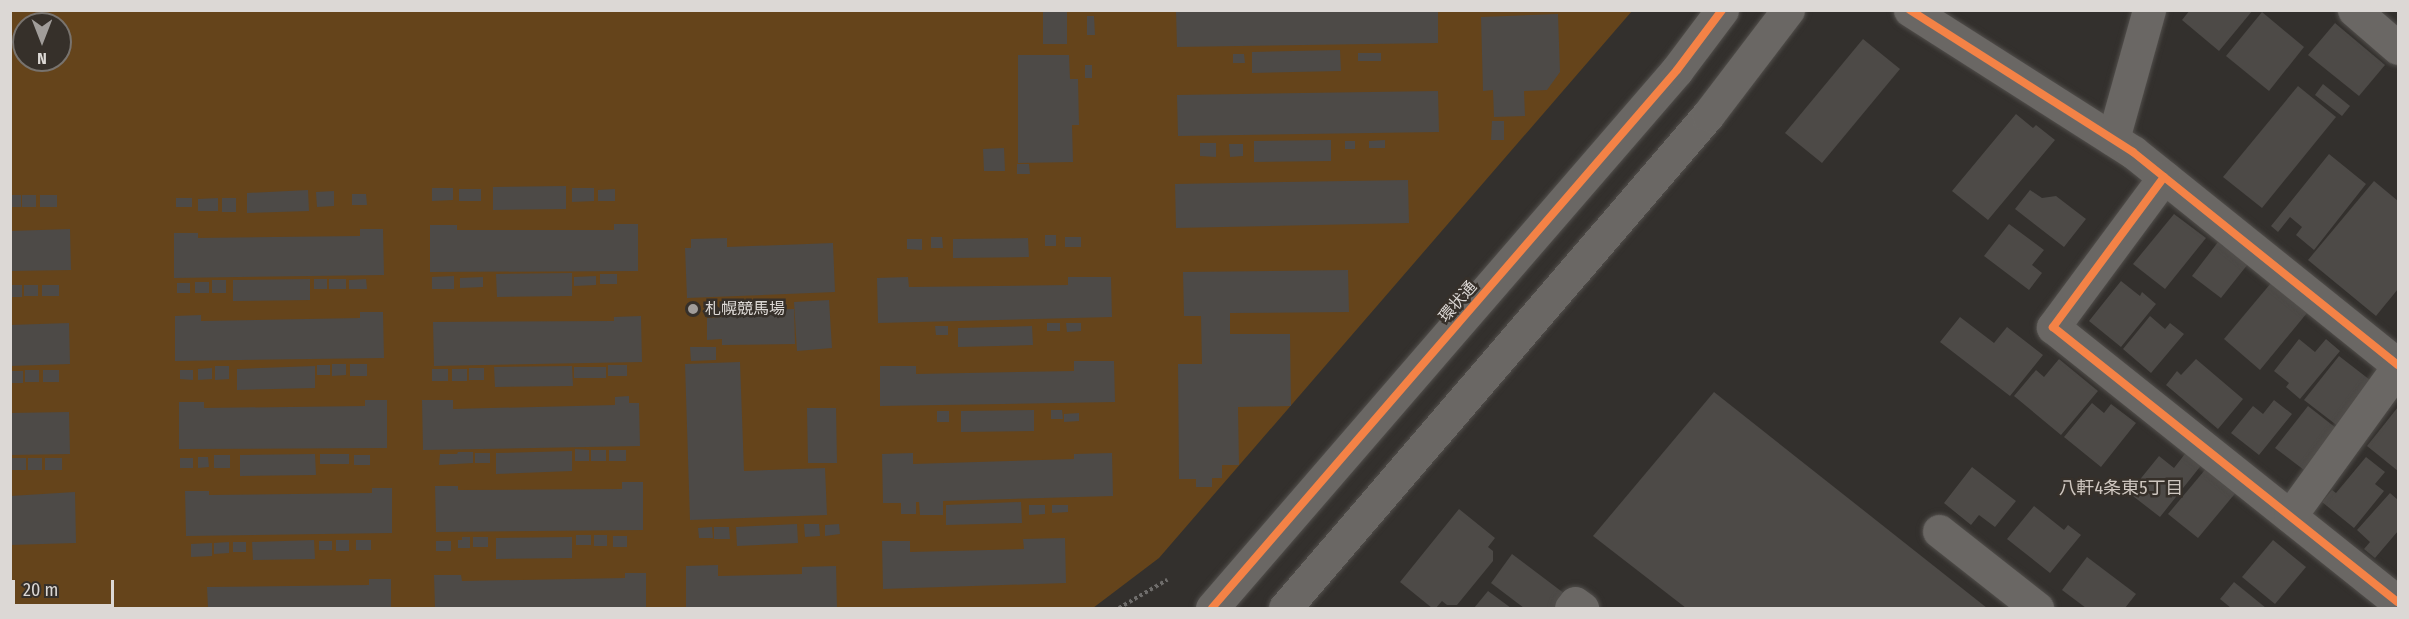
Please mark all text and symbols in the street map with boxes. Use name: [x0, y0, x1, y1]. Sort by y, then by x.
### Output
north arrow: [12, 12, 72, 72]
text: N: [37, 49, 47, 68]
street label: 環状通: [1435, 278, 1481, 326]
place label: 札幌競馬場: [705, 299, 785, 319]
marker: 札幌競馬場: [686, 302, 700, 316]
district label: 八軒4条東5丁目: [2059, 477, 2183, 499]
scale bar: [15, 568, 117, 606]
text: 20 m: [23, 579, 58, 601]

